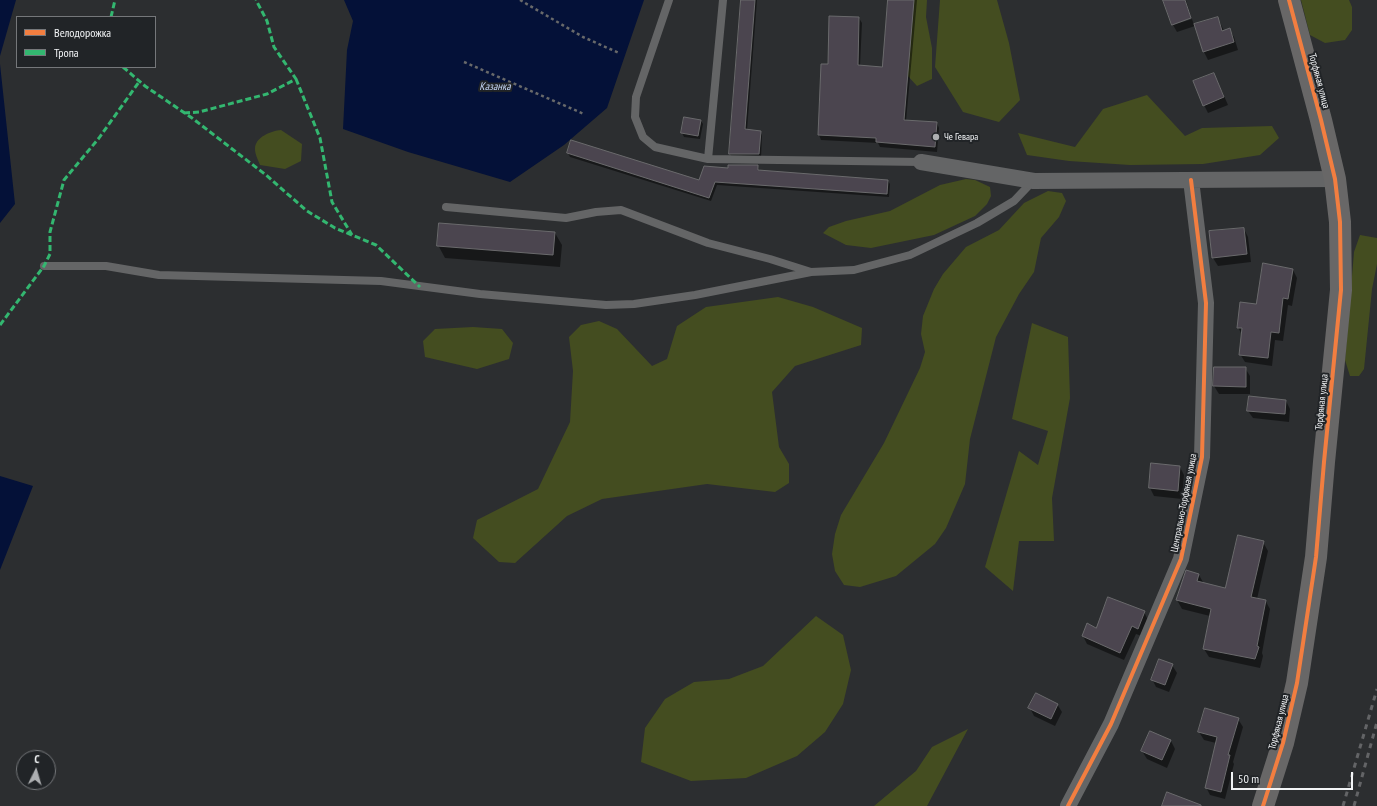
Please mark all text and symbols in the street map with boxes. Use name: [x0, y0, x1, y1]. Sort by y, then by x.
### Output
legend: [16, 16, 156, 68]
text: Велодорожка: [54, 25, 111, 40]
text: Тропа: [54, 45, 79, 60]
street label: Торфяная улица: [1306, 52, 1332, 110]
water label: Казанка: [479, 80, 511, 94]
place label: Че Гевара: [944, 131, 978, 143]
marker: Че Гевара: [931, 132, 941, 142]
street label: Торфяная улица: [1313, 373, 1331, 431]
street label: Центрально-Торфяная улица: [1169, 453, 1199, 553]
street label: Торфяная улица: [1266, 693, 1292, 751]
north arrow: [16, 750, 56, 790]
text: С: [34, 752, 40, 766]
scale bar: [1233, 764, 1355, 790]
text: 50 m: [1238, 771, 1259, 786]

